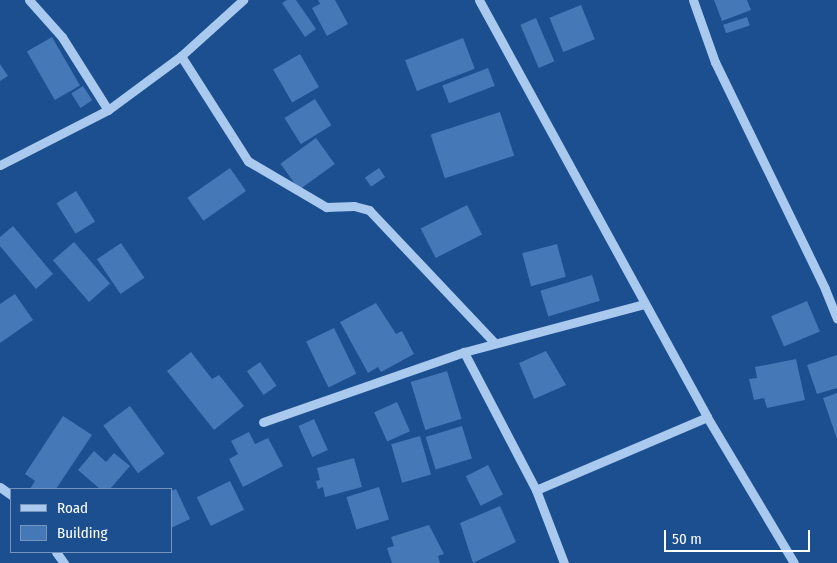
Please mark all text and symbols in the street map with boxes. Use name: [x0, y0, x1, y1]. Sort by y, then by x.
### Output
legend: [10, 488, 172, 553]
text: Road: [57, 499, 88, 517]
scale bar: [667, 520, 813, 552]
text: Building: [57, 524, 108, 542]
text: 50 m: [672, 530, 702, 548]

